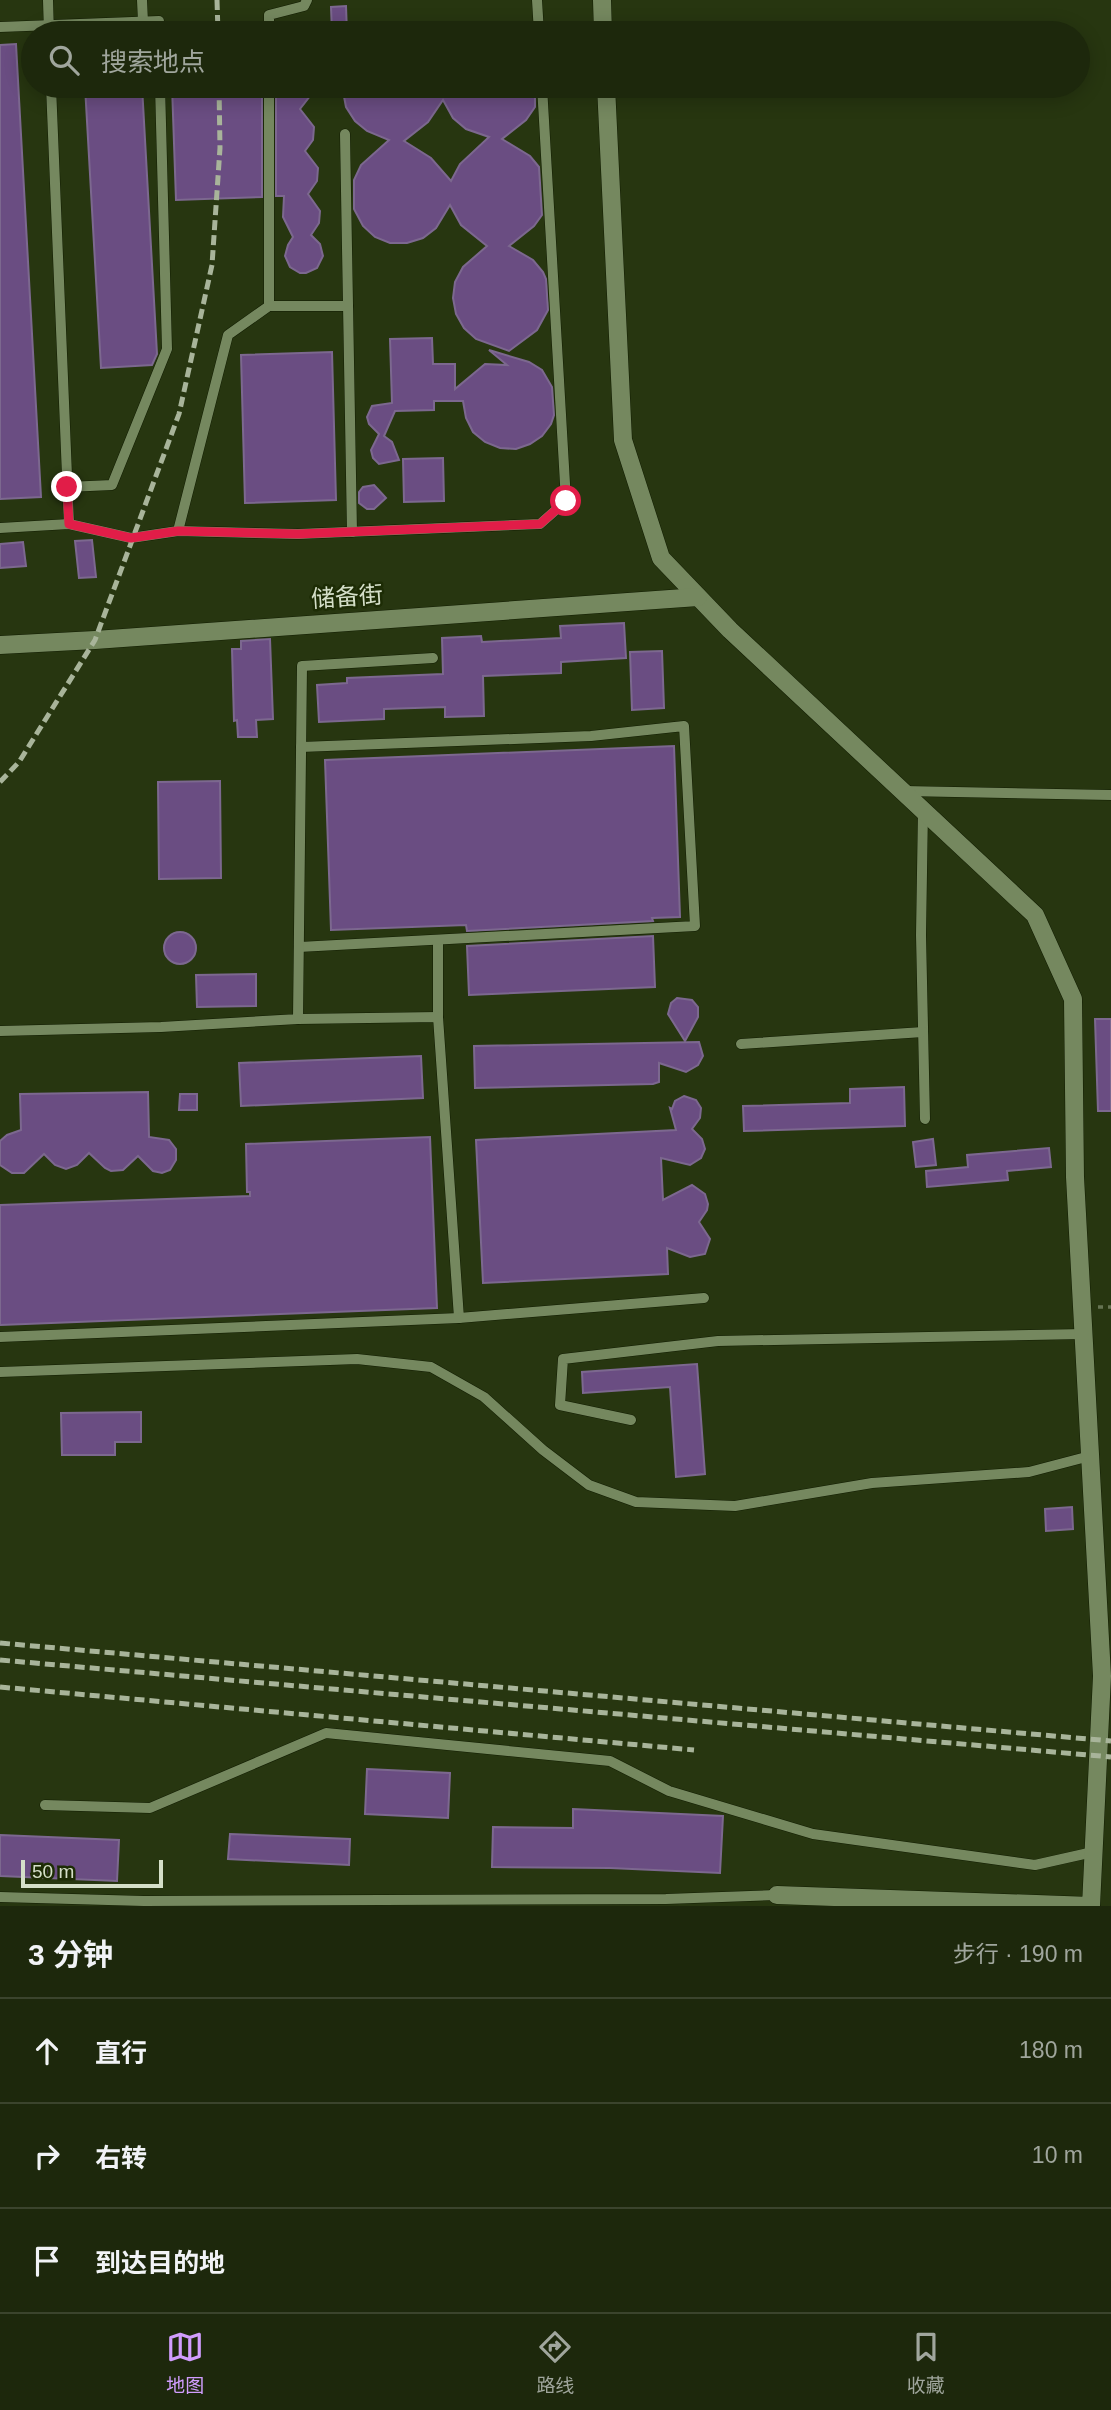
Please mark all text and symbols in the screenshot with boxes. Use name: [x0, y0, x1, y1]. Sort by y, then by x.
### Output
search box: [21, 21, 1090, 98]
icon: search: [45, 41, 83, 79]
text: 搜索地点: [101, 47, 205, 77]
route end: [51, 471, 82, 502]
route start: [550, 485, 581, 516]
street label: 储备街: [310, 581, 384, 612]
scale bar: [21, 1857, 163, 1889]
text: 50 m: [32, 1861, 74, 1882]
text: 3 分钟: [28, 1938, 113, 1971]
text: 步行 · 190 m: [953, 1941, 1083, 1967]
icon: ahead: [28, 2032, 66, 2070]
text: 180 m: [1019, 2037, 1083, 2063]
text: 直行: [95, 2038, 147, 2068]
icon: right: [28, 2137, 66, 2175]
text: 10 m: [1032, 2142, 1083, 2168]
text: 右转: [95, 2143, 147, 2173]
icon: arrive: [28, 2242, 66, 2280]
text: 到达目的地: [95, 2248, 225, 2278]
tab: 地图: [166, 2328, 204, 2397]
tab: 路线: [536, 2328, 575, 2397]
tab: 收藏: [907, 2328, 945, 2397]

